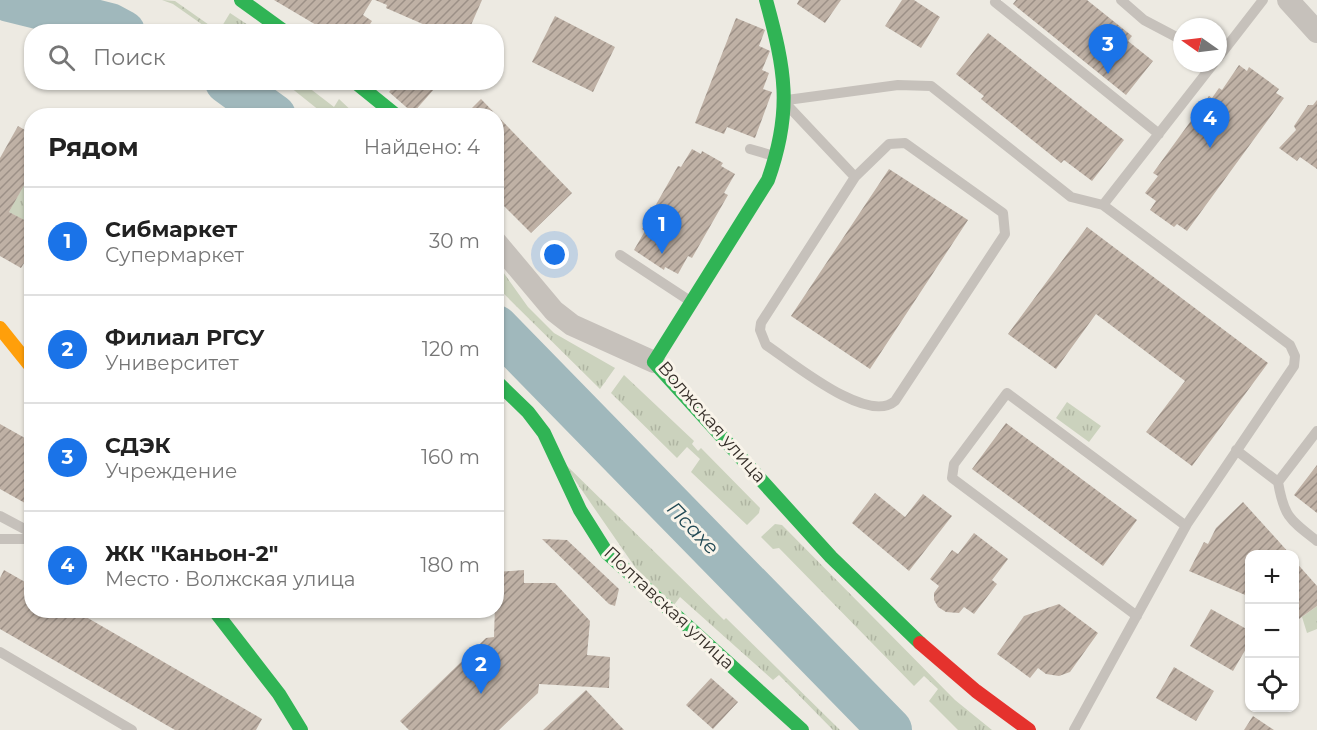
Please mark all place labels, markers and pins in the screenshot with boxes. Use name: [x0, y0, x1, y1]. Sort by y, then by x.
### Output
pin: 3: [1088, 25, 1128, 74]
pin: 4: [1190, 98, 1230, 148]
pin: 1: [642, 204, 682, 254]
pin: 2: [462, 644, 500, 694]

